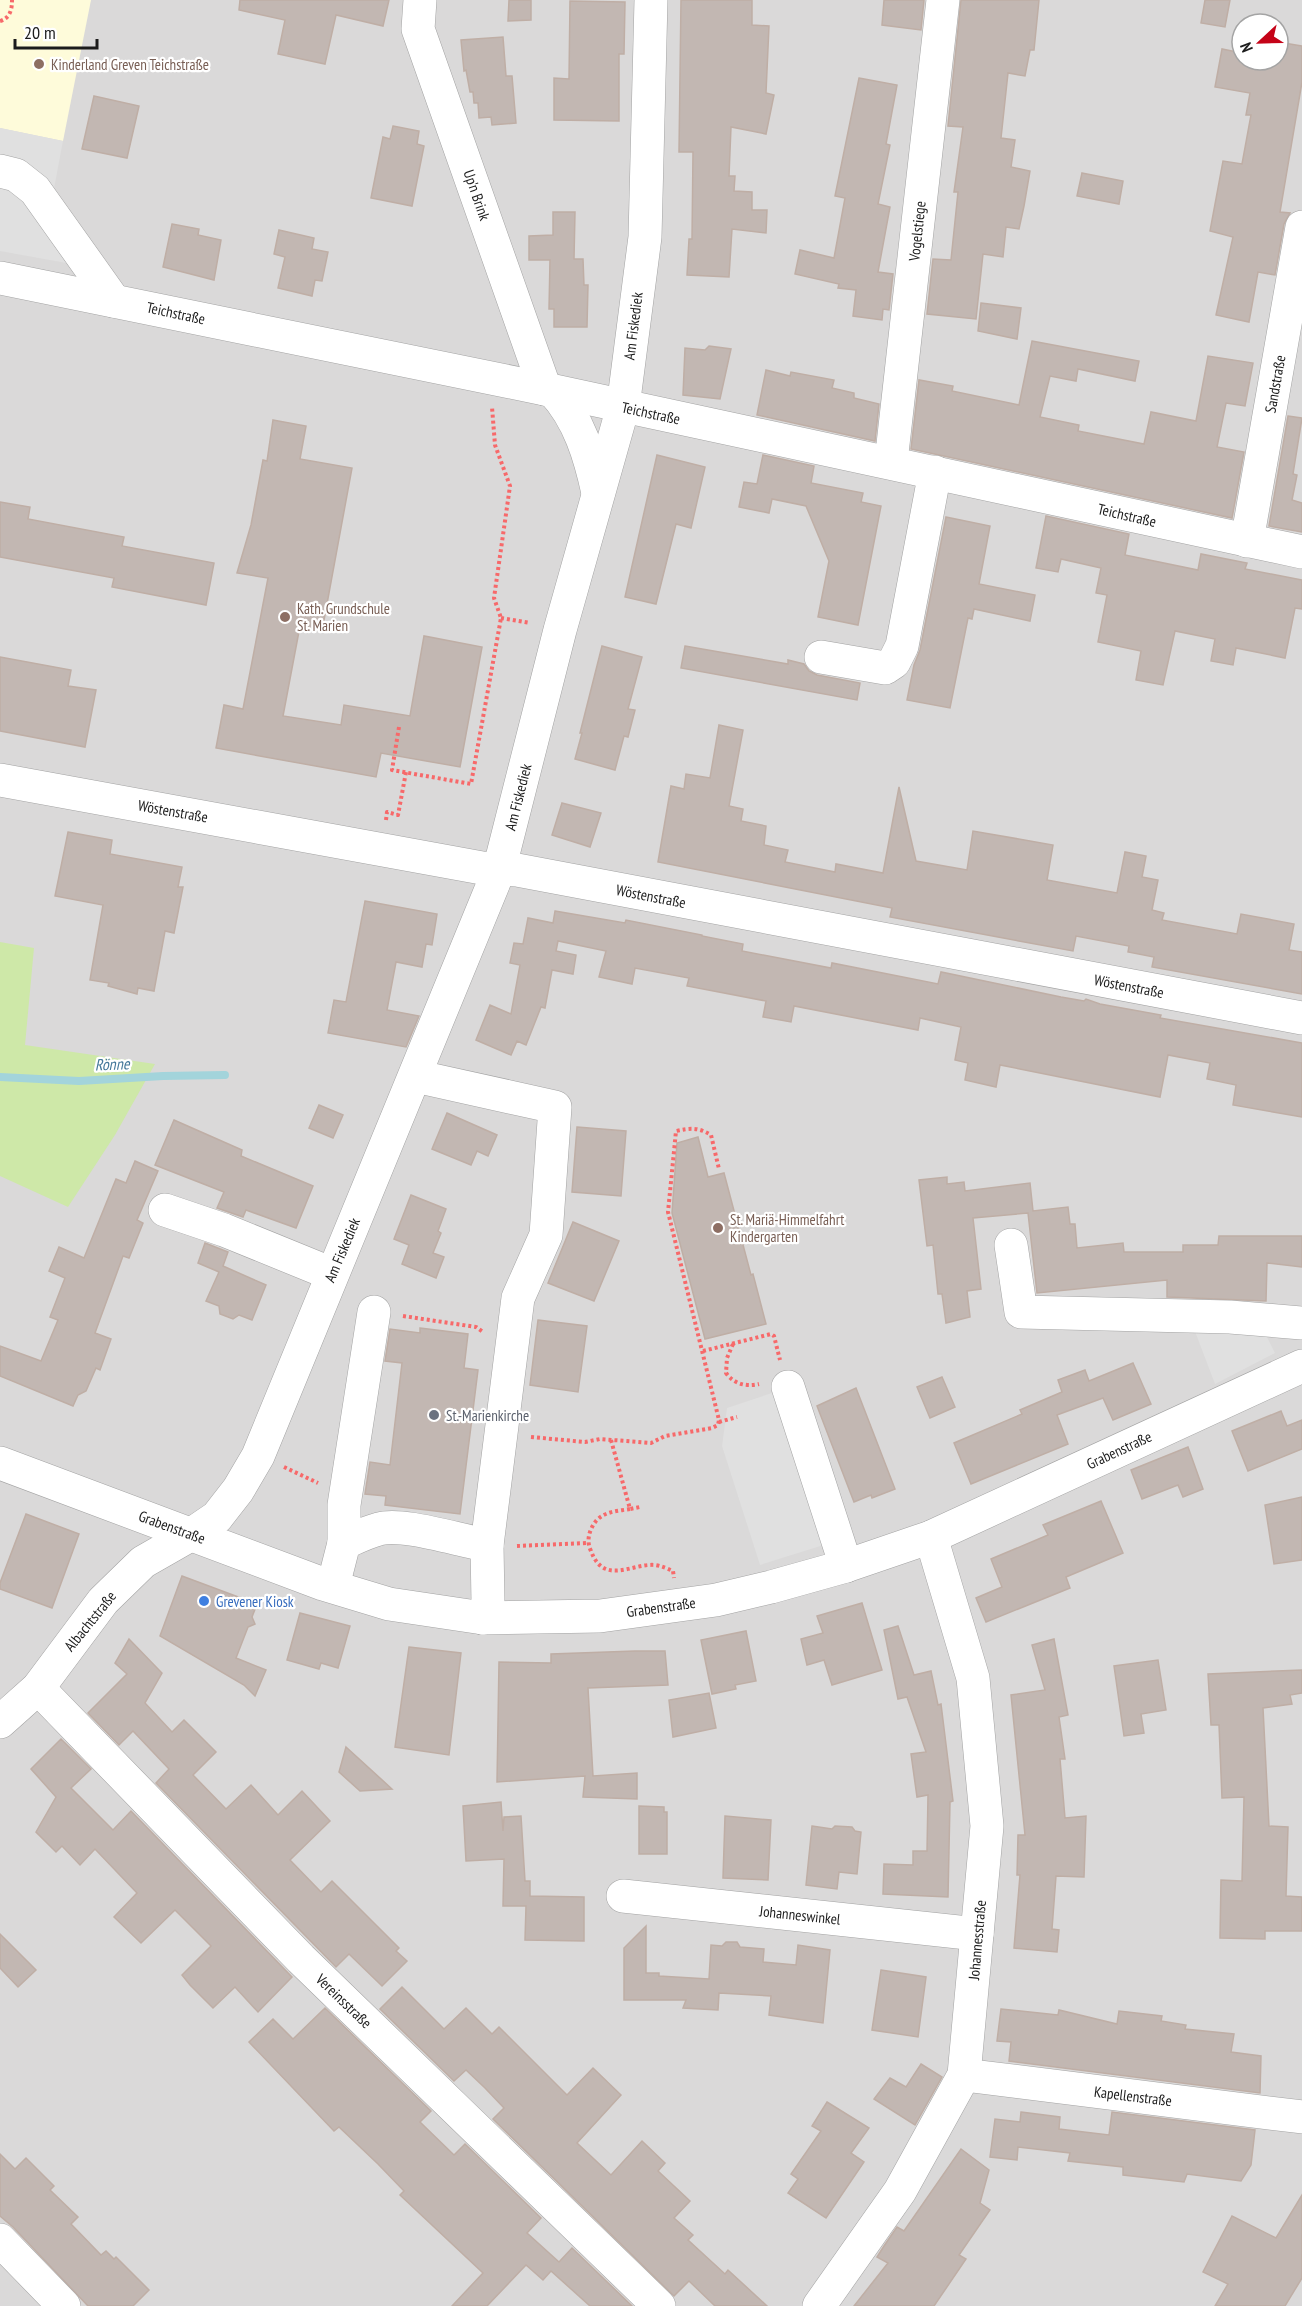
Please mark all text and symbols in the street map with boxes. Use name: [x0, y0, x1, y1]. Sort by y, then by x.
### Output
scale bar: [15, 12, 98, 50]
north arrow: [1230, 12, 1290, 72]
text: 20 m: [24, 21, 56, 44]
text: N: [1235, 40, 1257, 55]
place label: Kinderland Greven Teichstraße: [51, 55, 209, 74]
marker: Kinderland Greven Teichstraße: [32, 57, 46, 71]
street label: Up'n Brink: [460, 167, 495, 223]
street label: Vogelstiege: [904, 200, 930, 263]
street label: Am Fiskediek: [619, 291, 647, 361]
street label: Teichstraße: [145, 298, 207, 328]
street label: Sandstraße: [1261, 354, 1289, 414]
street label: Teichstraße: [620, 398, 682, 428]
street label: Teichstraße: [1096, 499, 1158, 531]
place label: Kath. Grundschule St. Marien: [297, 599, 390, 635]
marker: Kath. Grundschule St. Marien: [278, 610, 292, 624]
street label: Am Fiskediek: [501, 761, 536, 832]
street label: Wöstenstraße: [136, 795, 210, 827]
street label: Wöstenstraße: [614, 880, 688, 912]
street label: Wöstenstraße: [1092, 970, 1166, 1002]
water label: Rönne: [94, 1053, 131, 1075]
place label: St. Mariä-Himmelfahrt Kindergarten: [730, 1210, 844, 1246]
street label: Am Fiskediek: [320, 1215, 364, 1285]
marker: St. Mariä-Himmelfahrt Kindergarten: [711, 1221, 725, 1235]
place label: St.-Marienkirche: [446, 1406, 529, 1425]
marker: St.-Marienkirche: [427, 1408, 441, 1422]
street label: Grabenstraße: [1083, 1427, 1155, 1473]
street label: Grabenstraße: [136, 1506, 208, 1548]
street label: Albachtstraße: [60, 1587, 120, 1655]
place label: Grevener Kiosk: [216, 1592, 294, 1611]
street label: Grabenstraße: [625, 1593, 697, 1621]
marker: Grevener Kiosk: [197, 1594, 211, 1608]
street label: Johannesstraße: [964, 1899, 990, 1982]
street label: Johanneswinkel: [758, 1901, 842, 1929]
street label: Vereinsstraße: [311, 1969, 376, 2032]
street label: Kapellenstraße: [1093, 2082, 1173, 2110]

